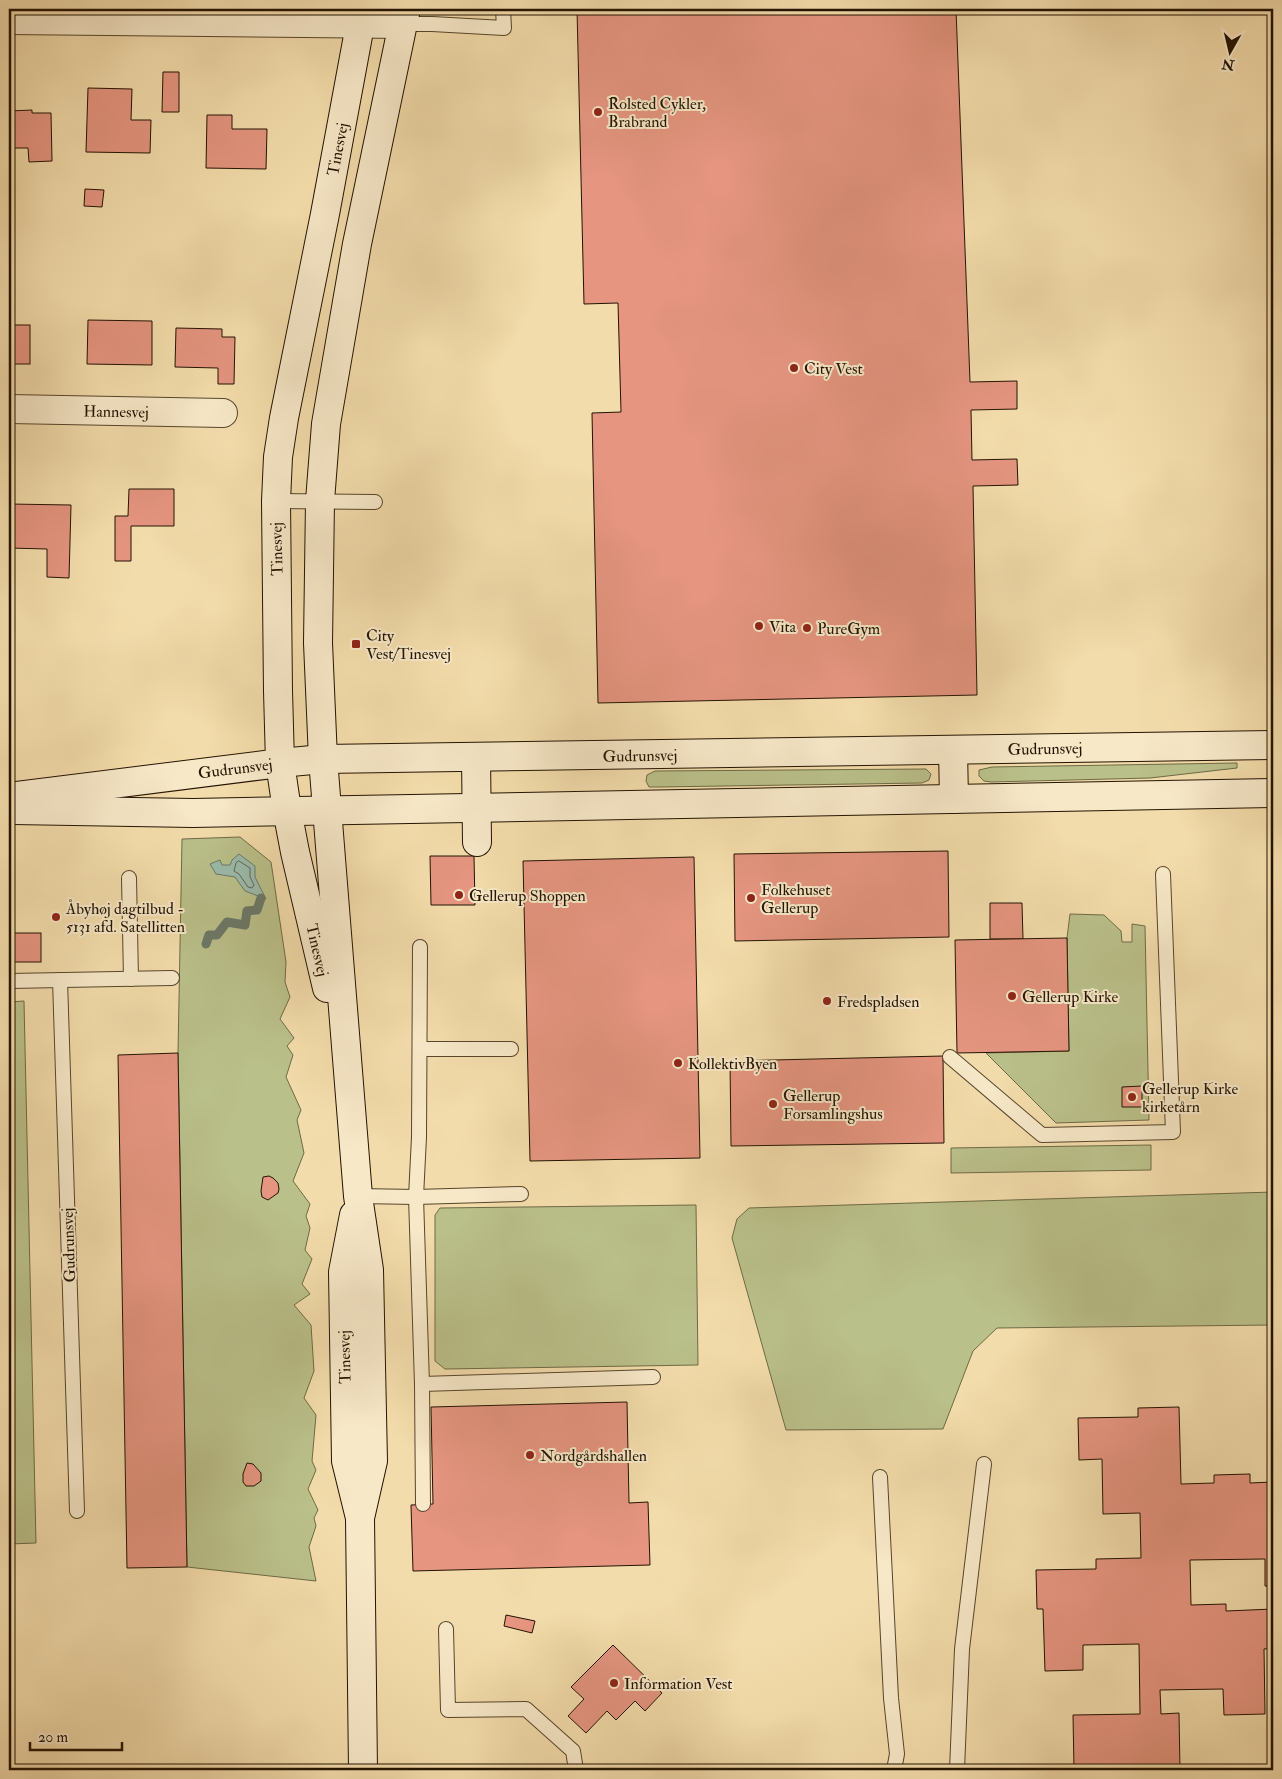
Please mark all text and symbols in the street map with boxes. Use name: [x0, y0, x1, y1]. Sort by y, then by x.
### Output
north arrow: [1204, 28, 1254, 78]
text: N: [1220, 55, 1237, 74]
place label: Rolsted Cykler, Brabrand: [608, 94, 706, 132]
marker: Rolsted Cykler, Brabrand: [592, 106, 604, 118]
street label: Tinesvej: [323, 121, 353, 177]
place label: City Vest: [804, 359, 863, 379]
marker: City Vest: [788, 362, 800, 374]
street label: Hannesvej: [83, 401, 149, 423]
street label: Tinesvej: [267, 522, 287, 576]
place label: Vita: [769, 617, 797, 637]
place label: PureGym: [817, 619, 881, 639]
marker: Vita: [753, 620, 765, 632]
marker: PureGym: [801, 622, 813, 634]
place label: City Vest/Tinesvej: [366, 626, 451, 664]
marker: City Vest/Tinesvej: [350, 638, 362, 650]
street label: Gudrunsvej: [1007, 738, 1083, 760]
street label: Gudrunsvej: [602, 745, 678, 767]
street label: Gudrunsvej: [197, 755, 273, 783]
place label: Folkehuset Gellerup: [761, 880, 830, 919]
place label: Gellerup Shoppen: [469, 886, 586, 907]
marker: Gellerup Shoppen: [453, 889, 465, 901]
marker: Folkehuset Gellerup: [745, 892, 757, 904]
place label: Åbyhøj dagtilbud - 5131 afd. Satellitten: [65, 899, 185, 937]
marker: Åbyhøj dagtilbud - 5131 afd. Satellitten: [50, 911, 62, 923]
street label: Tinesvej: [301, 922, 333, 979]
place label: Gellerup Kirke: [1022, 987, 1118, 1008]
marker: Gellerup Kirke: [1006, 990, 1018, 1002]
place label: Fredspladsen: [837, 992, 920, 1013]
marker: Fredspladsen: [821, 995, 833, 1007]
place label: KollektivByen: [688, 1054, 777, 1074]
marker: KollektivByen: [672, 1057, 684, 1069]
place label: Gellerup Kirke kirketårn: [1142, 1079, 1238, 1117]
place label: Gellerup Forsamlingshus: [783, 1086, 883, 1124]
marker: Gellerup Kirke kirketårn: [1126, 1091, 1138, 1103]
marker: Gellerup Forsamlingshus: [767, 1098, 779, 1110]
street label: Gudrunsvej: [58, 1207, 80, 1283]
street label: Tinesvej: [335, 1330, 355, 1384]
place label: Nordgårdshallen: [540, 1446, 647, 1466]
marker: Nordgårdshallen: [524, 1449, 536, 1461]
place label: Information Vest: [624, 1674, 732, 1694]
marker: Information Vest: [608, 1677, 620, 1689]
scale bar: [30, 1719, 122, 1751]
text: 20 m: [38, 1728, 68, 1747]

